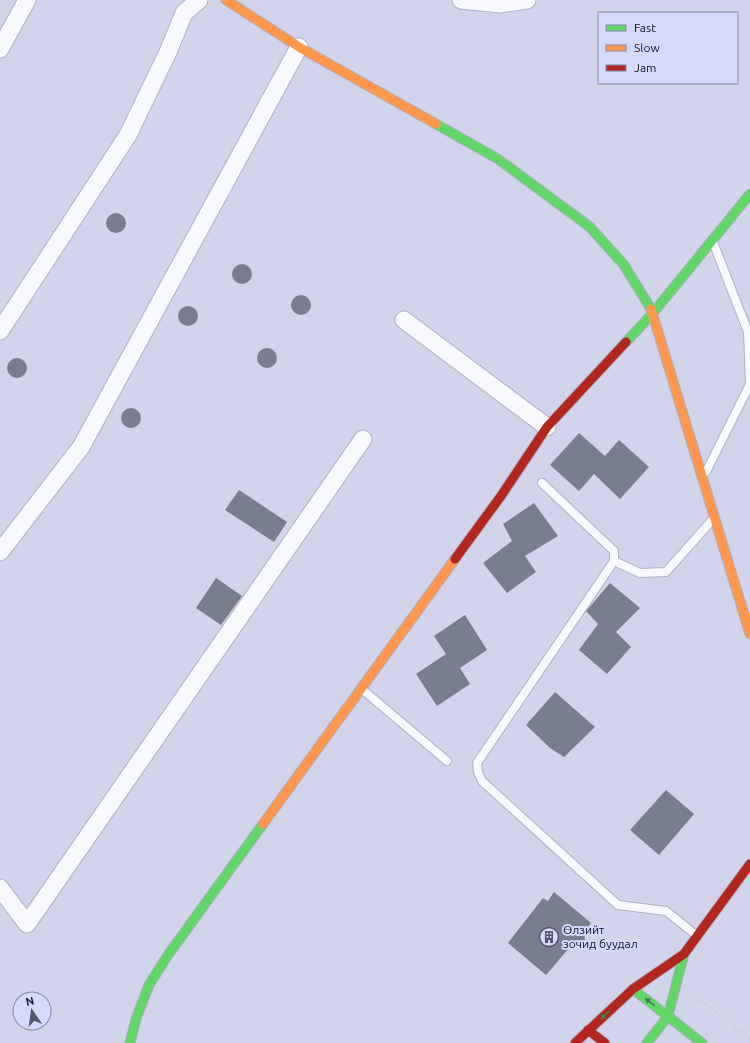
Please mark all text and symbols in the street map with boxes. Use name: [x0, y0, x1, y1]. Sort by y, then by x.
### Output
legend: [598, 12, 738, 84]
text: Fast: [634, 21, 656, 34]
text: Slow: [634, 41, 660, 54]
text: Jam: [634, 61, 656, 74]
place label: Өлзийт зочид буудал: [563, 923, 638, 950]
building icon: Өлзийт зочид буудал: [538, 926, 560, 948]
north arrow: [12, 991, 52, 1031]
text: N: [24, 994, 35, 1008]
one-way arrow: [644, 997, 655, 1006]
one-way arrow: [600, 1010, 609, 1019]

